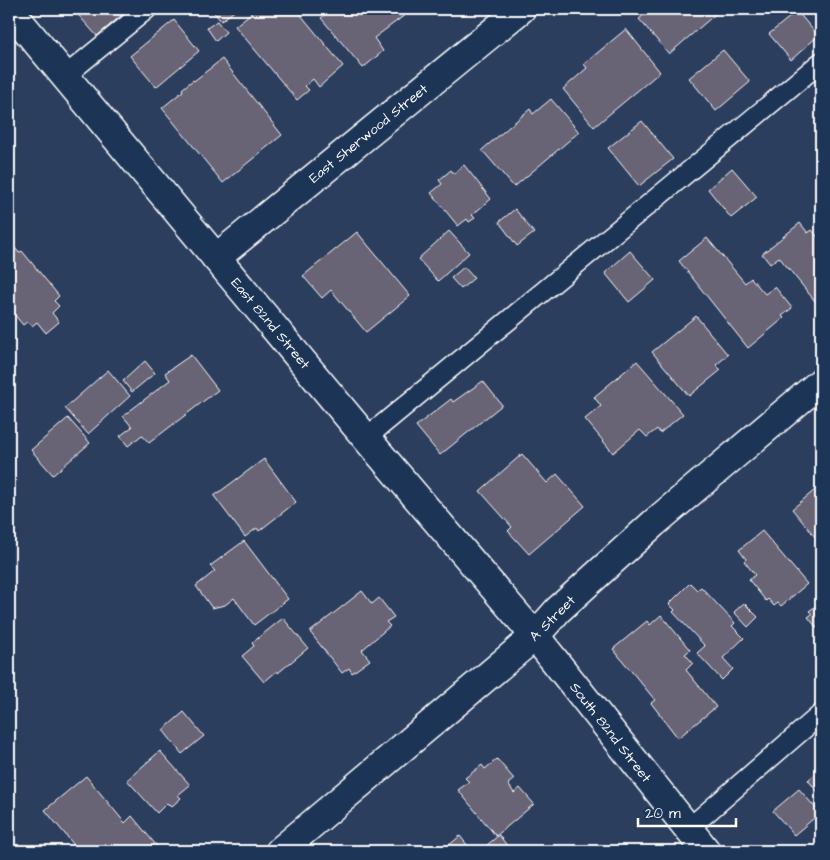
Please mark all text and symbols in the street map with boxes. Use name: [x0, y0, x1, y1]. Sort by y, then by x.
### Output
street label: East Sherwood Street: [305, 79, 433, 188]
street label: East 82nd Street: [226, 274, 315, 374]
street label: A Street: [525, 591, 580, 646]
street label: South 82nd Street: [565, 678, 656, 787]
scale bar: [638, 795, 735, 827]
text: 20 m: [645, 803, 681, 824]

